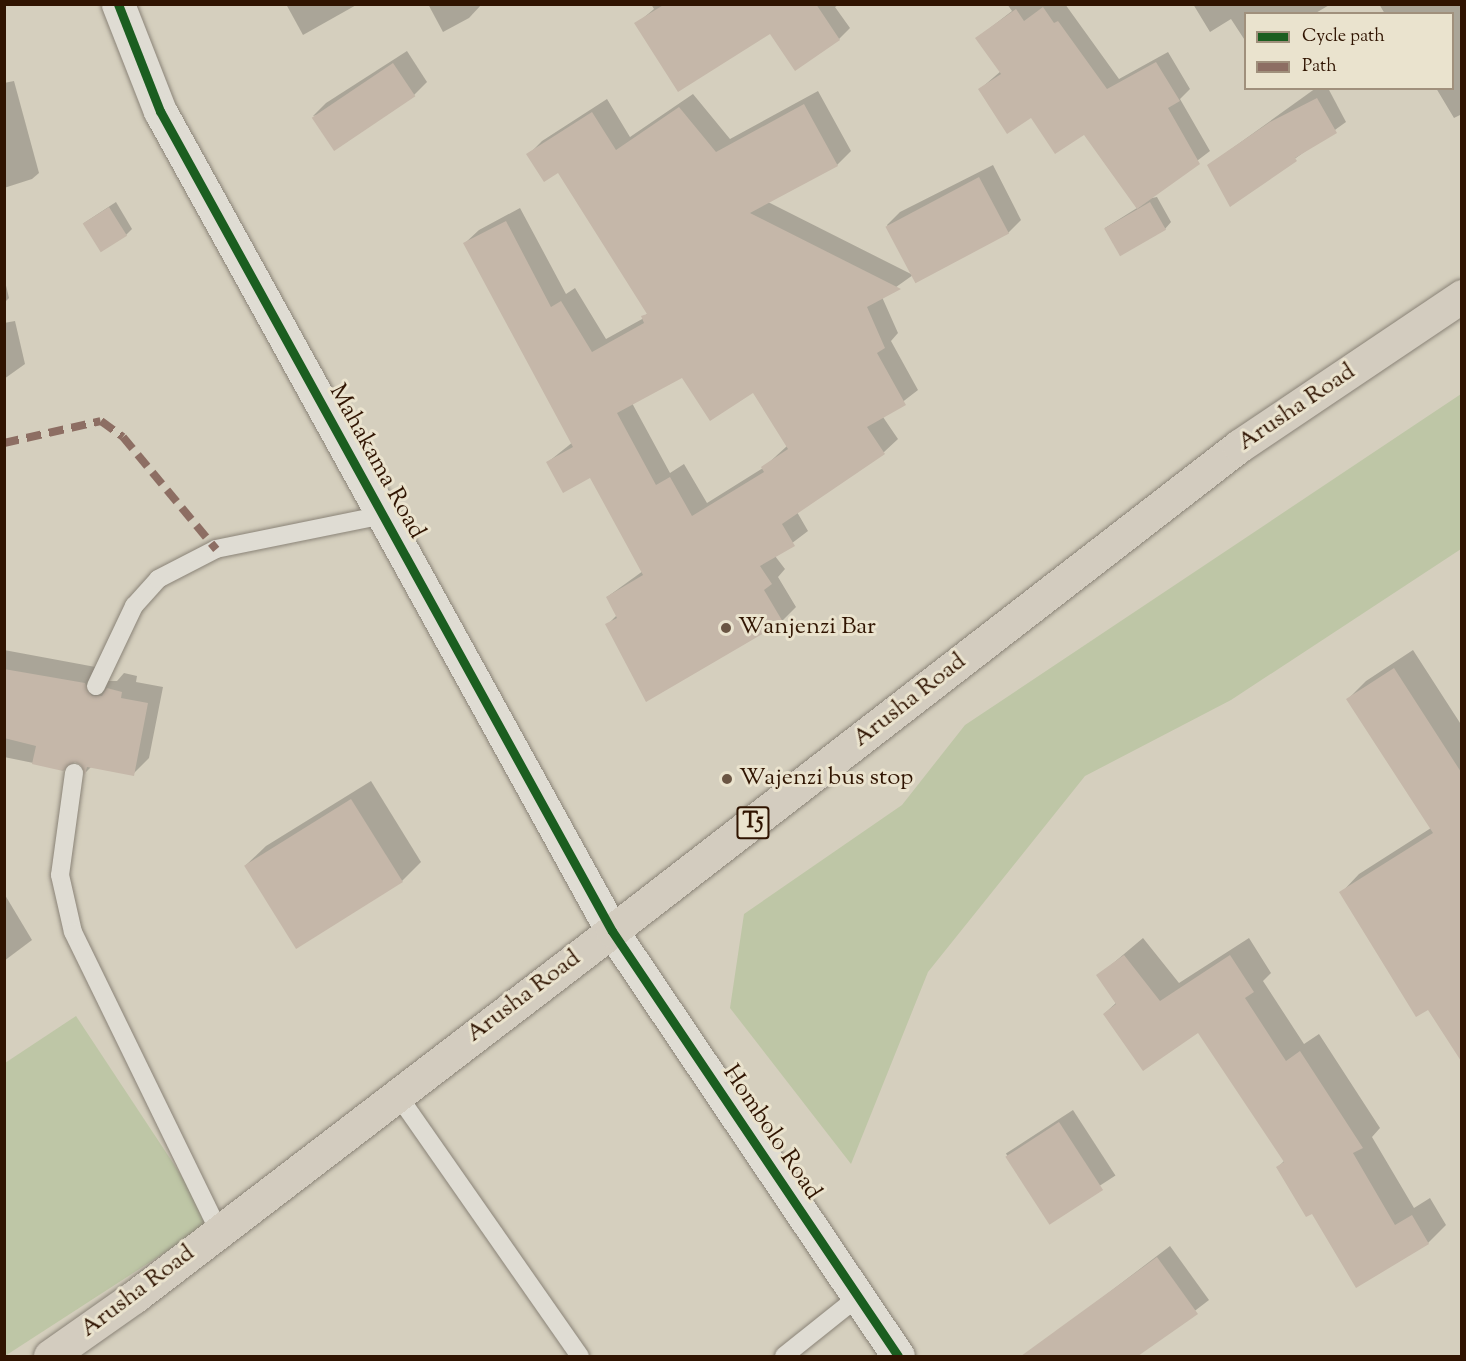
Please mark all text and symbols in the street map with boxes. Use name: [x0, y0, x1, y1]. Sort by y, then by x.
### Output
legend: [1244, 12, 1454, 90]
text: Cycle path: [1302, 24, 1385, 50]
text: Path: [1302, 54, 1337, 80]
street label: Arusha Road: [1233, 358, 1361, 458]
street label: Mahakama Road: [322, 380, 430, 544]
place label: Wanjenzi Bar: [738, 614, 876, 642]
marker: Wanjenzi Bar: [719, 621, 733, 635]
street label: Arusha Road: [848, 648, 972, 754]
place label: Wajenzi bus stop: [739, 765, 913, 793]
marker: Wajenzi bus stop: [720, 772, 734, 786]
road number: T5: [735, 804, 771, 842]
street label: Arusha Road: [461, 945, 587, 1049]
street label: Hombolo Road: [715, 1060, 827, 1206]
street label: Arusha Road: [75, 1240, 201, 1344]

